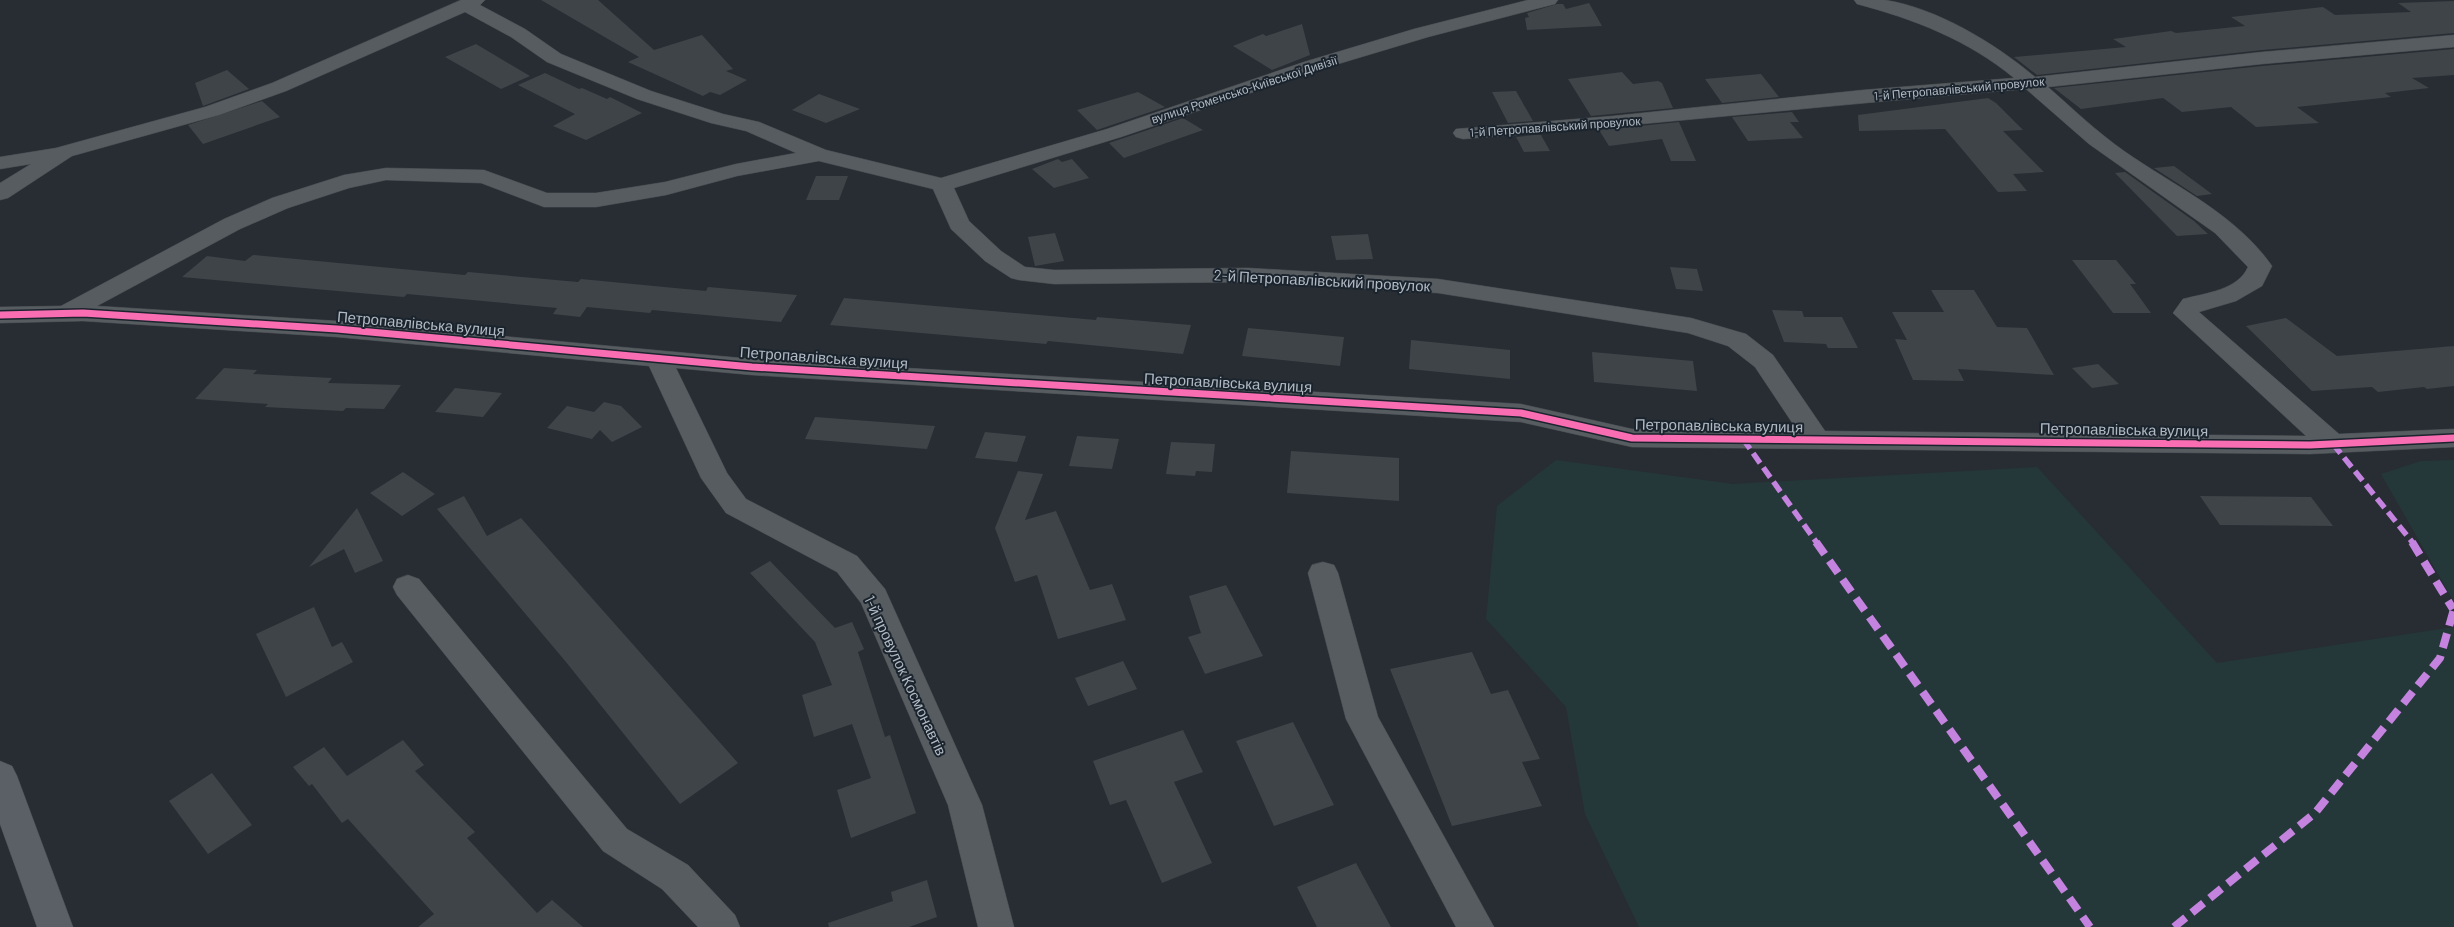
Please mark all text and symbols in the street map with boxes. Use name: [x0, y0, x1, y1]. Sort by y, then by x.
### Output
street label: вулиця Роменсько-Київської Дивізії: [1149, 52, 1340, 127]
street label: 1-й Петропавлівський провулок: [1873, 74, 2046, 103]
street label: 1-й Петропавлівський провулок: [1469, 113, 1642, 140]
street label: 2-й Петропавлівський провулок: [1213, 265, 1431, 295]
street label: Петропавлівська вулиця: [336, 307, 506, 339]
street label: Петропавлівська вулиця: [739, 342, 909, 372]
street label: Петропавлівська вулиця: [1143, 369, 1313, 395]
street label: Петропавлівська вулиця: [1635, 415, 1803, 435]
street label: Петропавлівська вулиця: [2040, 419, 2208, 439]
street label: 1-й провулок Космонавтів: [861, 592, 951, 758]

